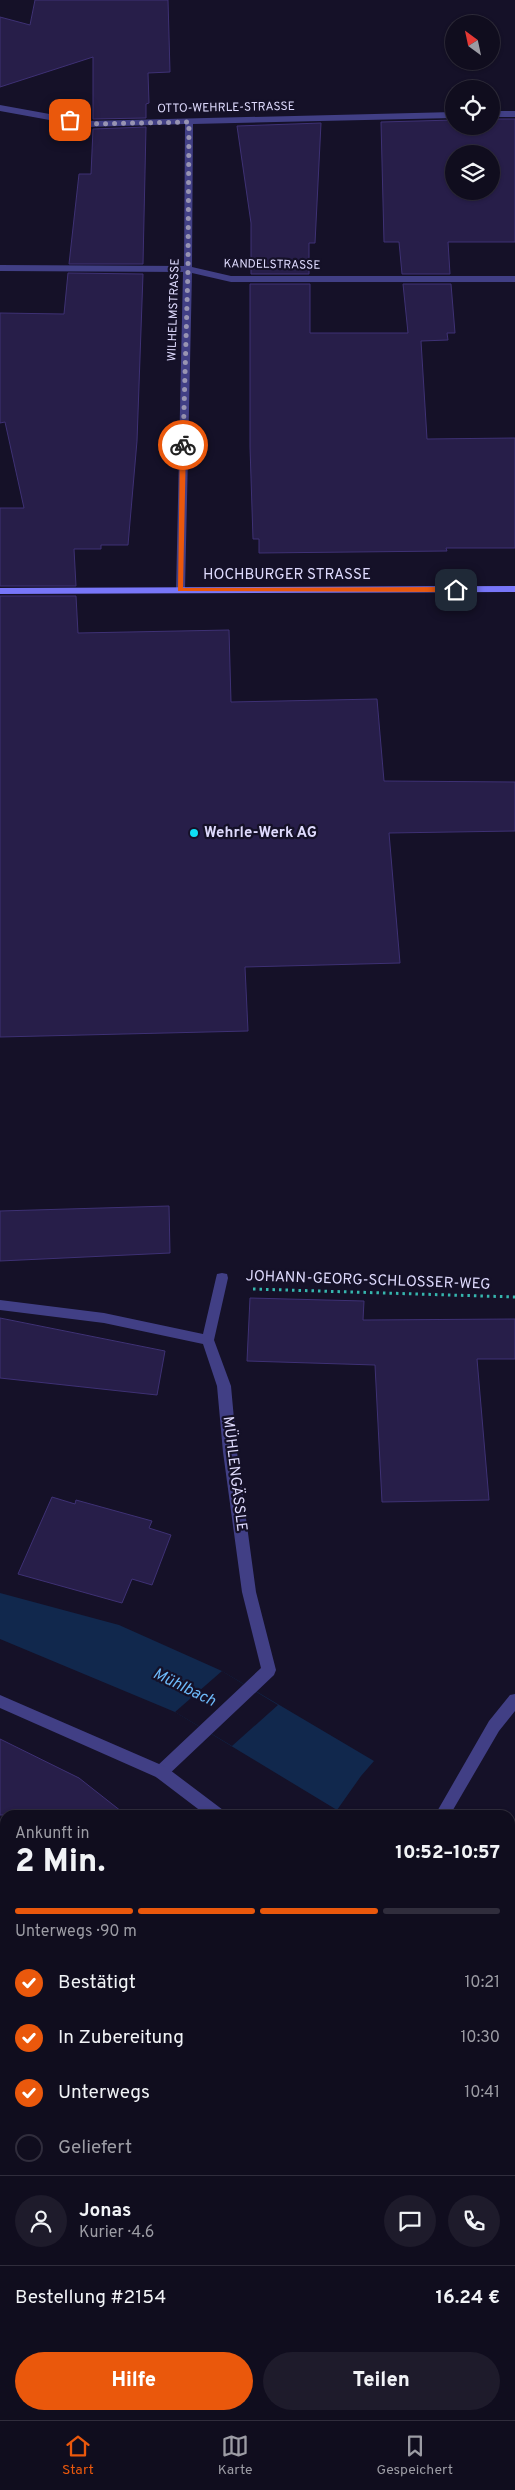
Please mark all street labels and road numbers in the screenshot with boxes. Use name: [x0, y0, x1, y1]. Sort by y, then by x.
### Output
street label: OTTO-WEHRLE-STRASSE: [157, 99, 295, 117]
street label: KANDELSTRASSE: [223, 256, 321, 274]
street label: WILHELMSTRASSE: [164, 258, 184, 362]
street label: HOCHBURGER STRASSE: [203, 566, 371, 585]
street label: JOHANN-GEORG-SCHLOSSER-WEG: [245, 1267, 491, 1295]
street label: MÜHLENGÄSSLE: [218, 1415, 251, 1533]

